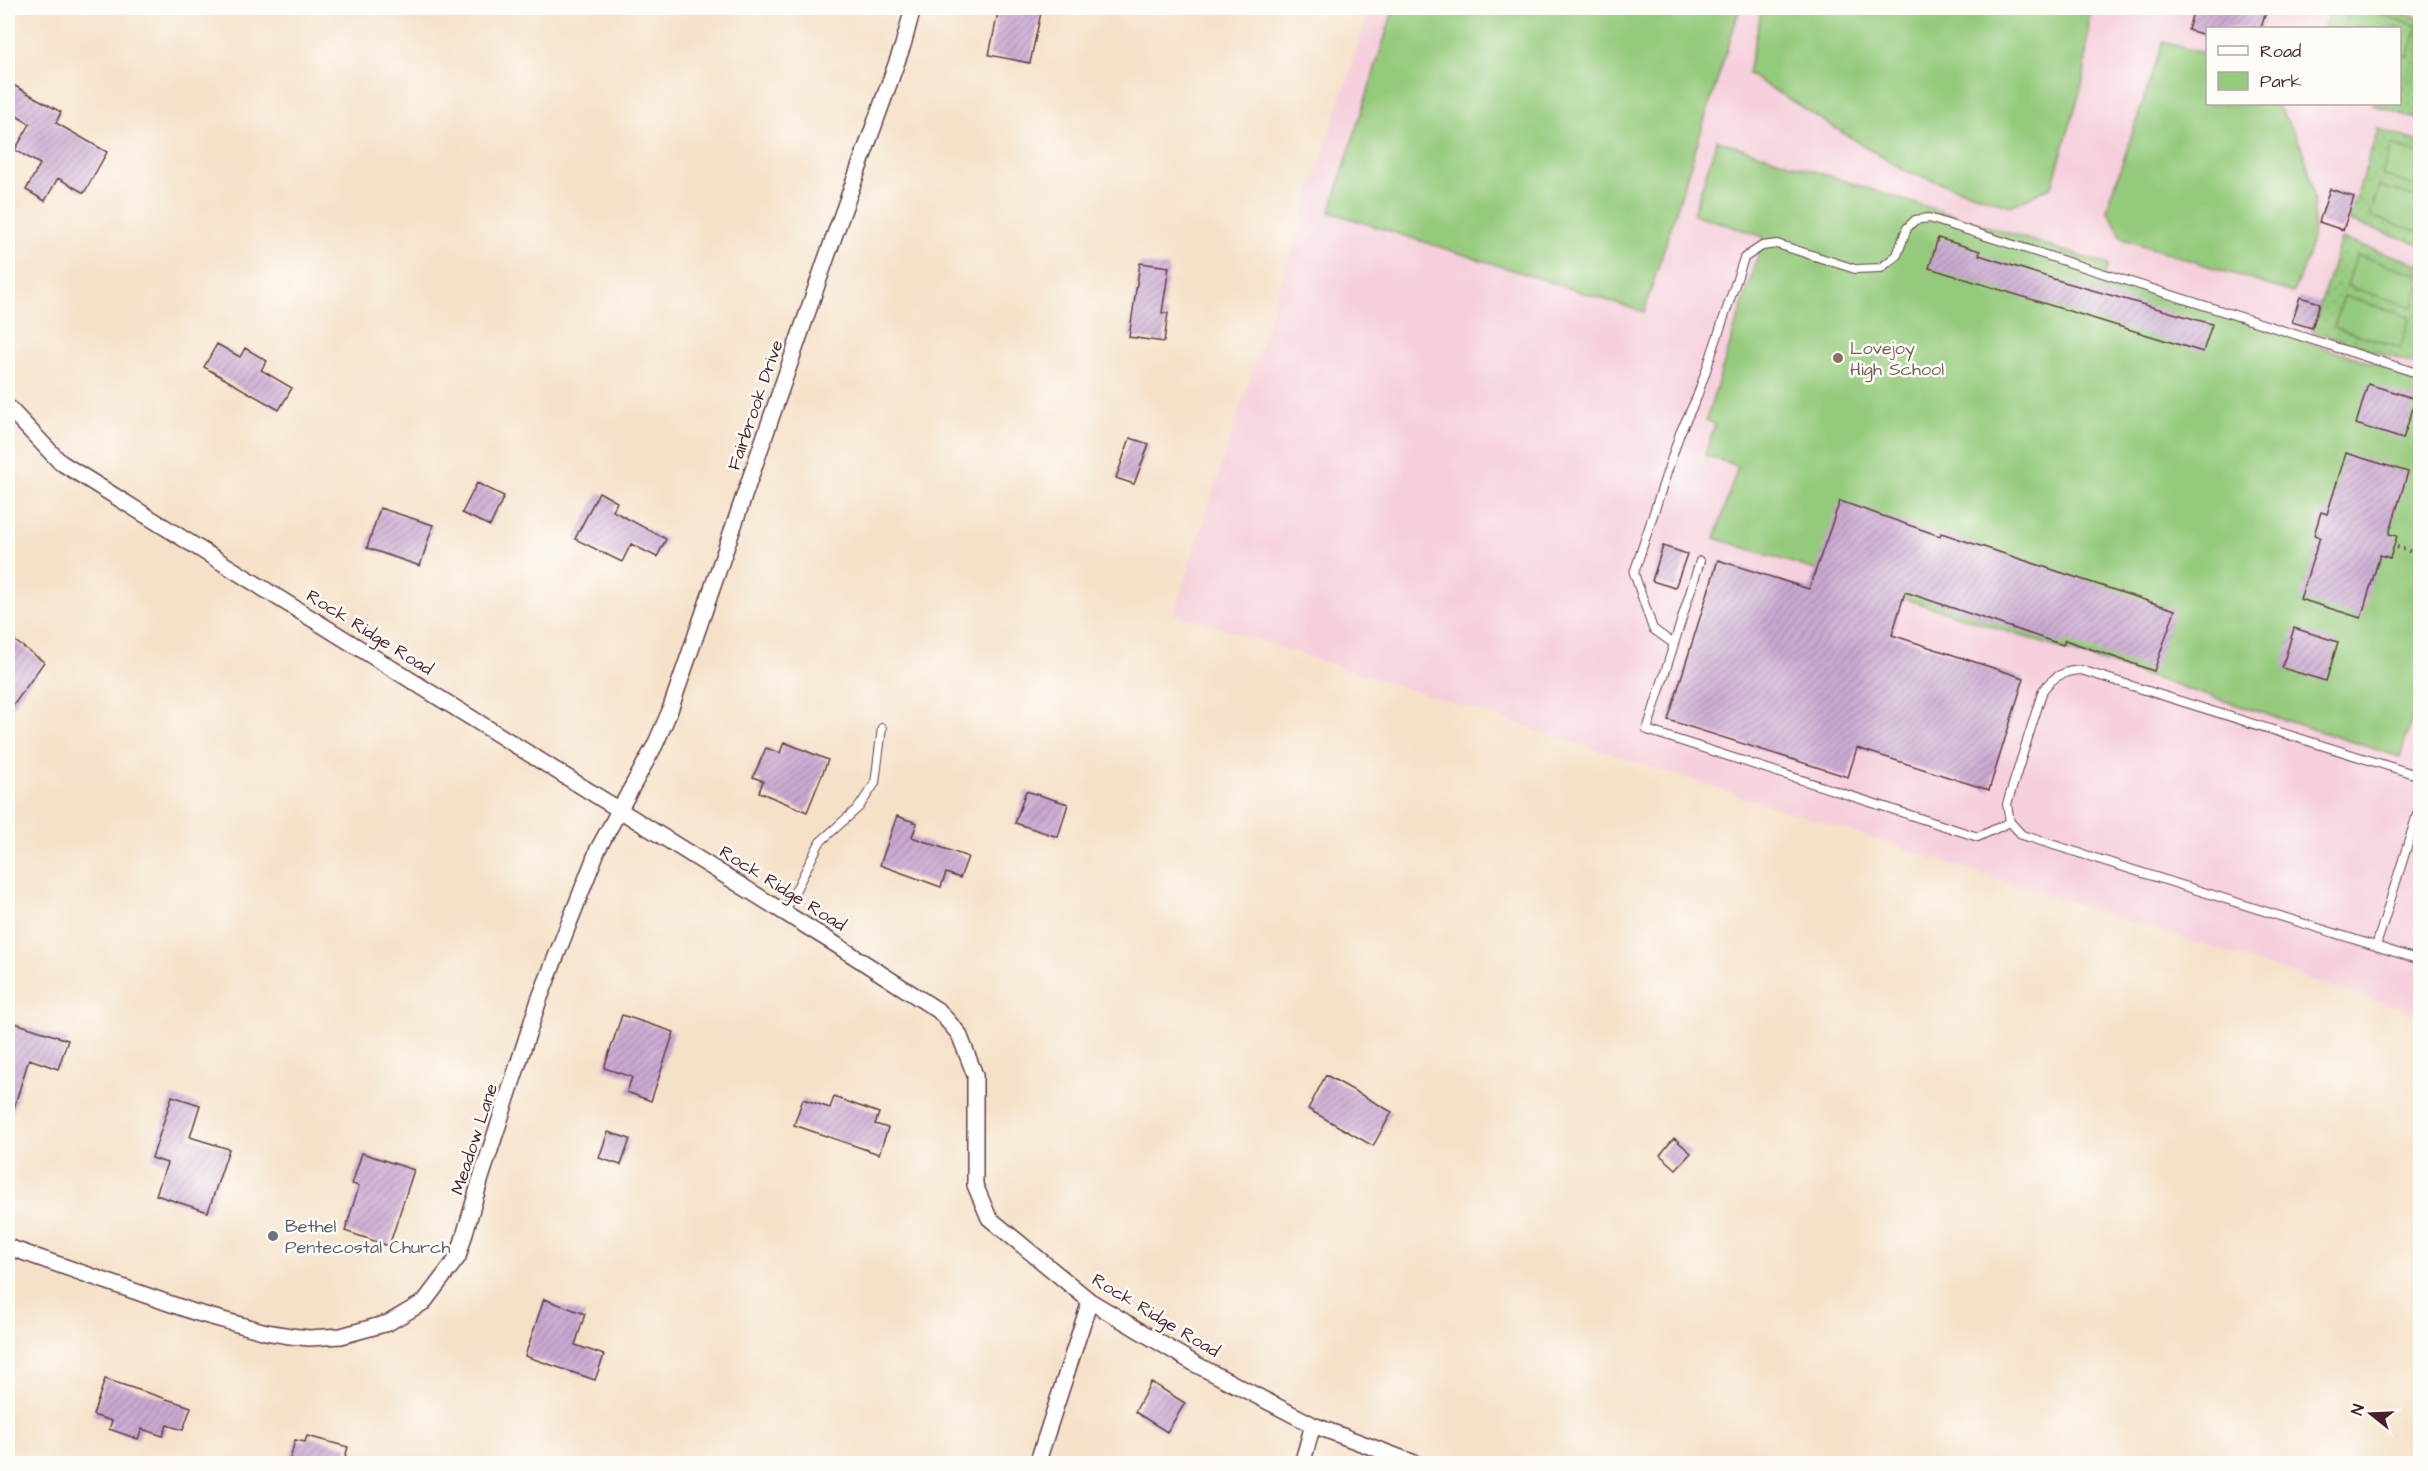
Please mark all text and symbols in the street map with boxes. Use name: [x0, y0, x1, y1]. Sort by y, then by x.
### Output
legend: [2206, 27, 2401, 105]
text: Road: [2260, 39, 2301, 64]
text: Park: [2260, 69, 2302, 94]
street label: Fairbrook Drive: [721, 336, 790, 474]
place label: Lovejoy High School: [1850, 336, 1944, 383]
marker: Lovejoy High School: [1831, 351, 1845, 365]
street label: Rock Ridge Road: [301, 583, 438, 682]
street label: Rock Ridge Road: [714, 839, 851, 938]
street label: Meadow Lane: [445, 1080, 504, 1198]
place label: Bethel Pentecostal Church: [285, 1214, 450, 1260]
marker: Bethel Pentecostal Church: [266, 1229, 280, 1243]
street label: Rock Ridge Road: [1087, 1267, 1224, 1364]
north arrow: [2341, 1384, 2401, 1444]
text: N: [2346, 1402, 2370, 1418]

